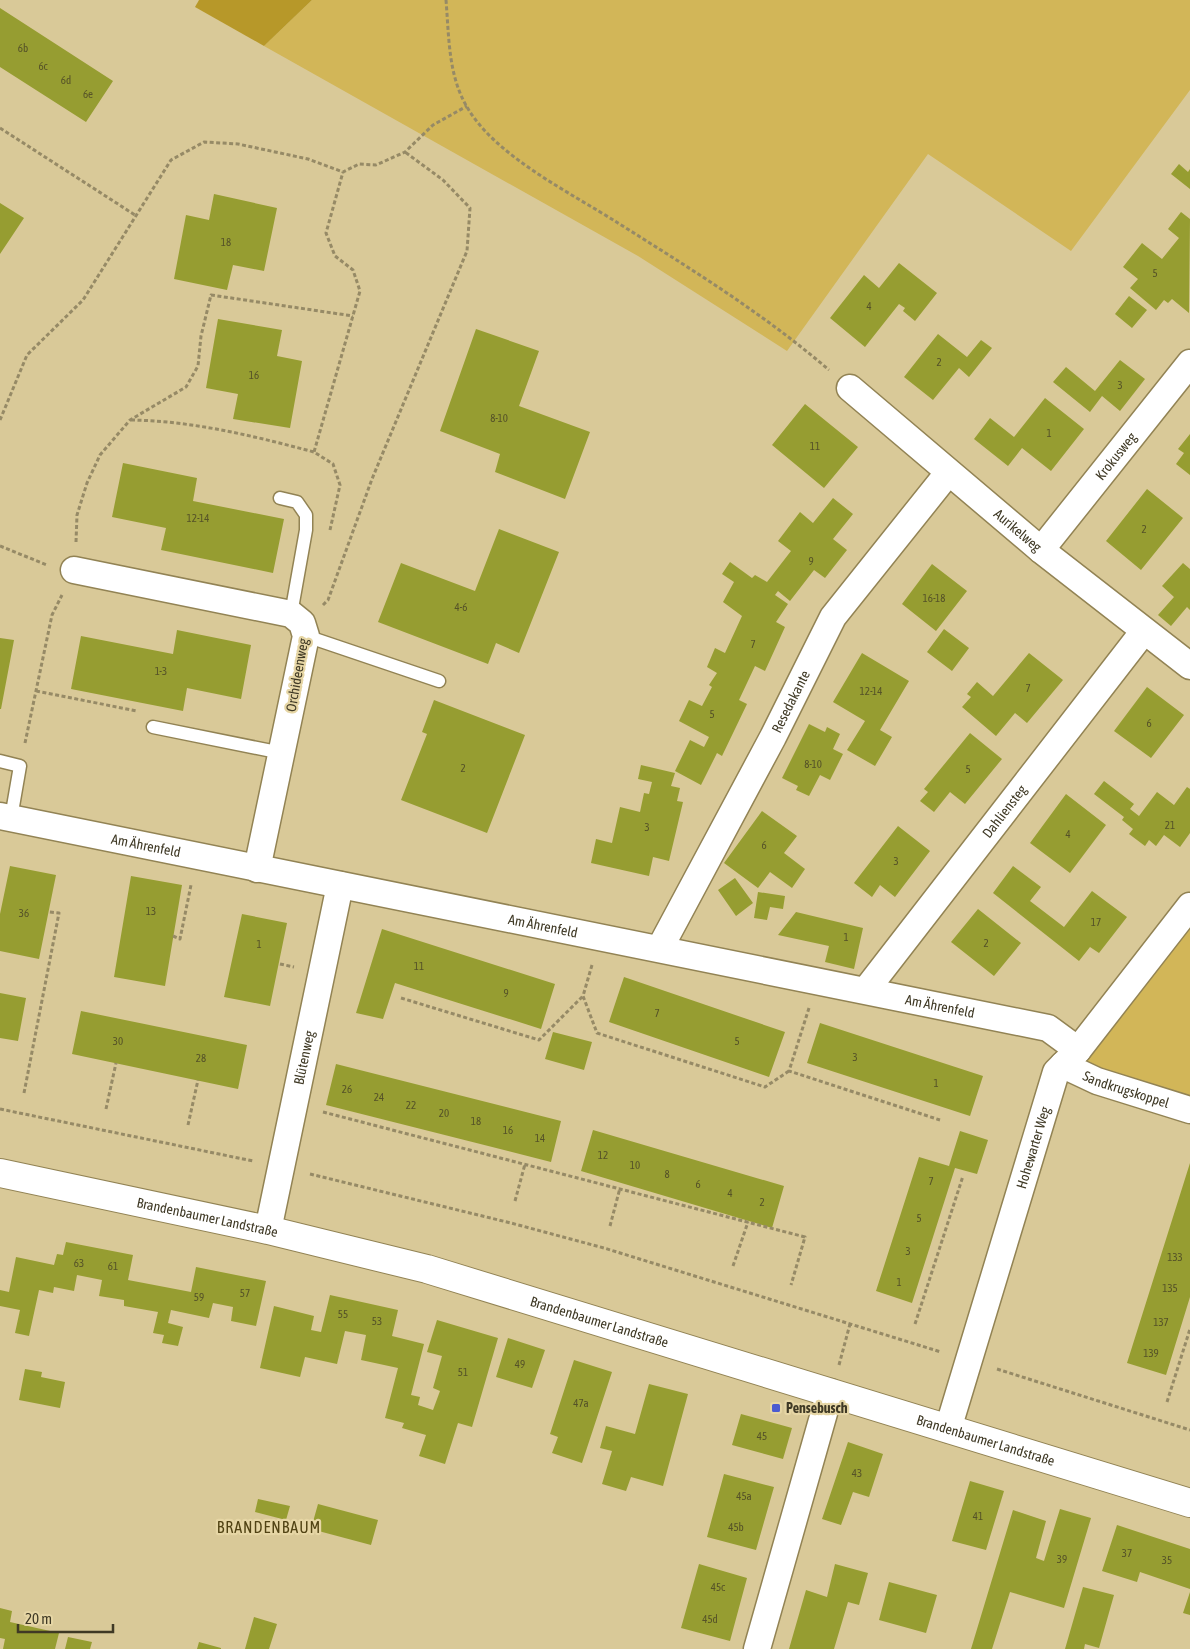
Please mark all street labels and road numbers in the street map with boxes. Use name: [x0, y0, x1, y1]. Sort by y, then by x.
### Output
street label: Krokusweg: [1092, 429, 1140, 483]
street label: Aurikelweg: [991, 506, 1045, 555]
street label: Orchideenweg: [283, 637, 311, 713]
street label: Resedakante: [768, 668, 813, 735]
street label: Dahliensteg: [979, 782, 1030, 841]
street label: Am Ährenfeld: [110, 831, 182, 860]
street label: Am Ährenfeld: [507, 911, 579, 941]
street label: Am Ährenfeld: [904, 991, 976, 1021]
street label: Blütenweg: [291, 1029, 317, 1086]
street label: Sandkrugskoppel: [1081, 1068, 1172, 1111]
street label: Hohewarter Weg: [1013, 1105, 1053, 1191]
street label: Brandenbaumer Landstraße: [135, 1194, 280, 1240]
street label: Brandenbaumer Landstraße: [528, 1293, 670, 1351]
street label: Brandenbaumer Landstraße: [915, 1412, 1057, 1469]

